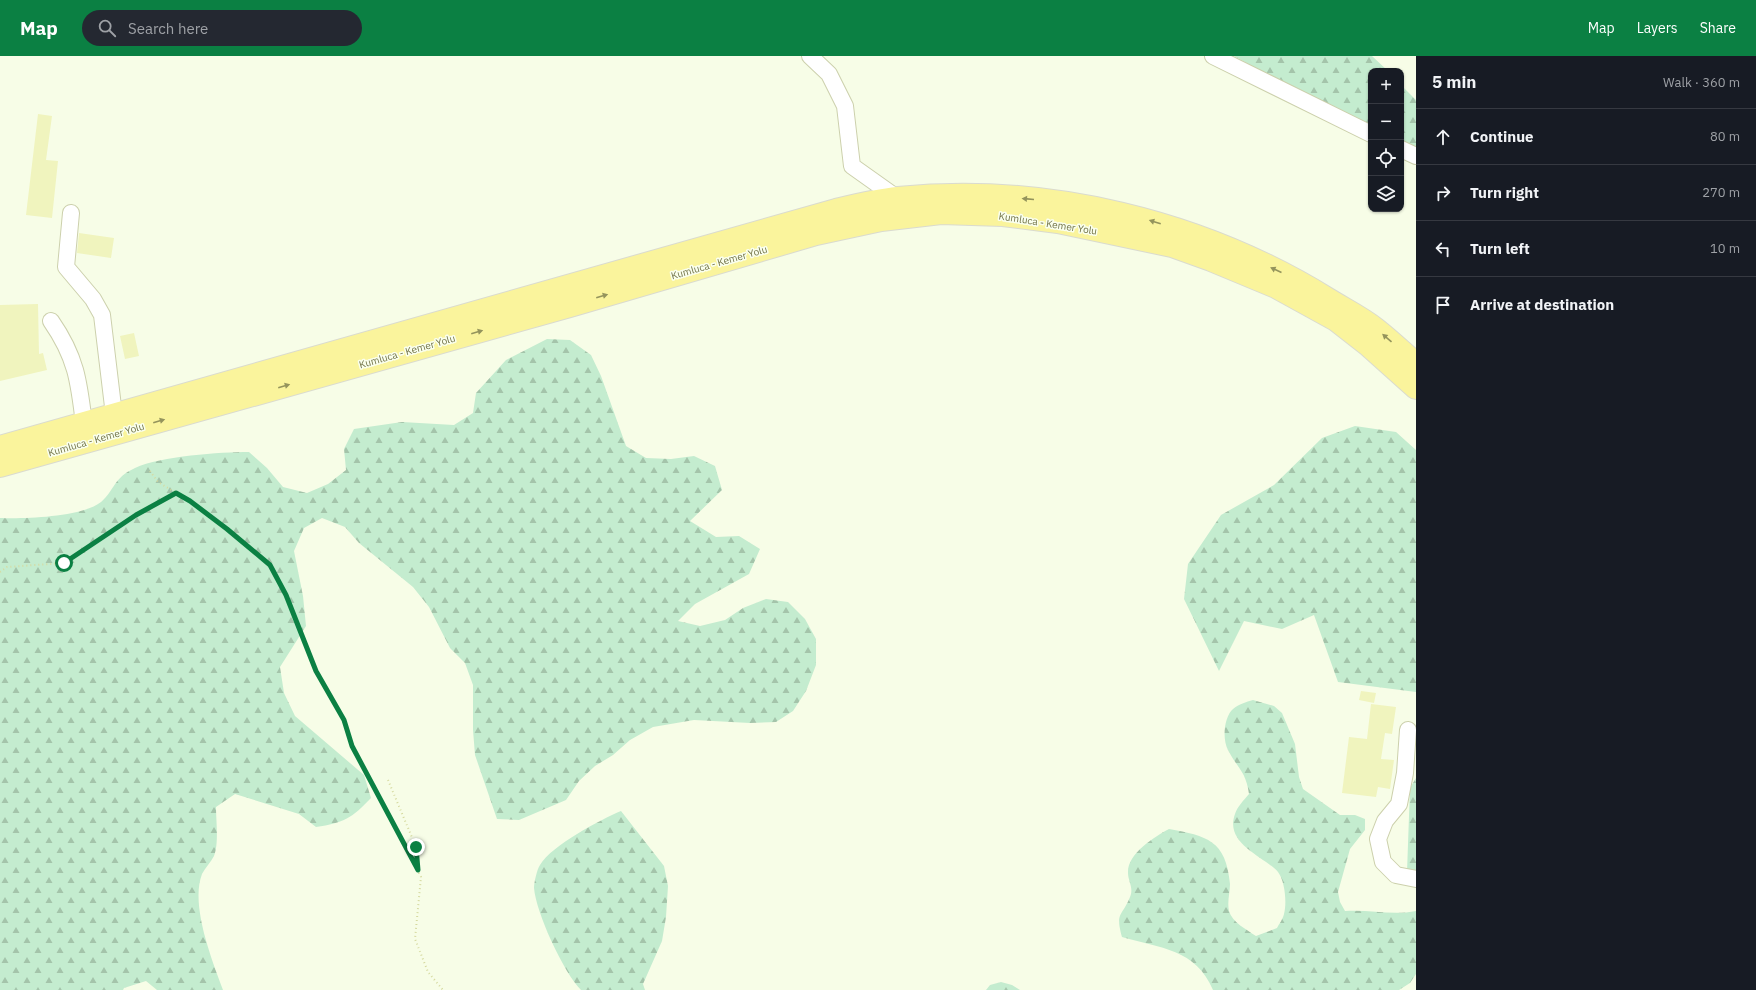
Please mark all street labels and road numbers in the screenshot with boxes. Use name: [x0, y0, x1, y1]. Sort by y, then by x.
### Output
street label: Kumluca - Kemer Yolu: [998, 209, 1098, 238]
street label: Kumluca - Kemer Yolu: [670, 243, 769, 282]
street label: Kumluca - Kemer Yolu: [358, 332, 457, 371]
street label: Kumluca - Kemer Yolu: [47, 420, 146, 459]

